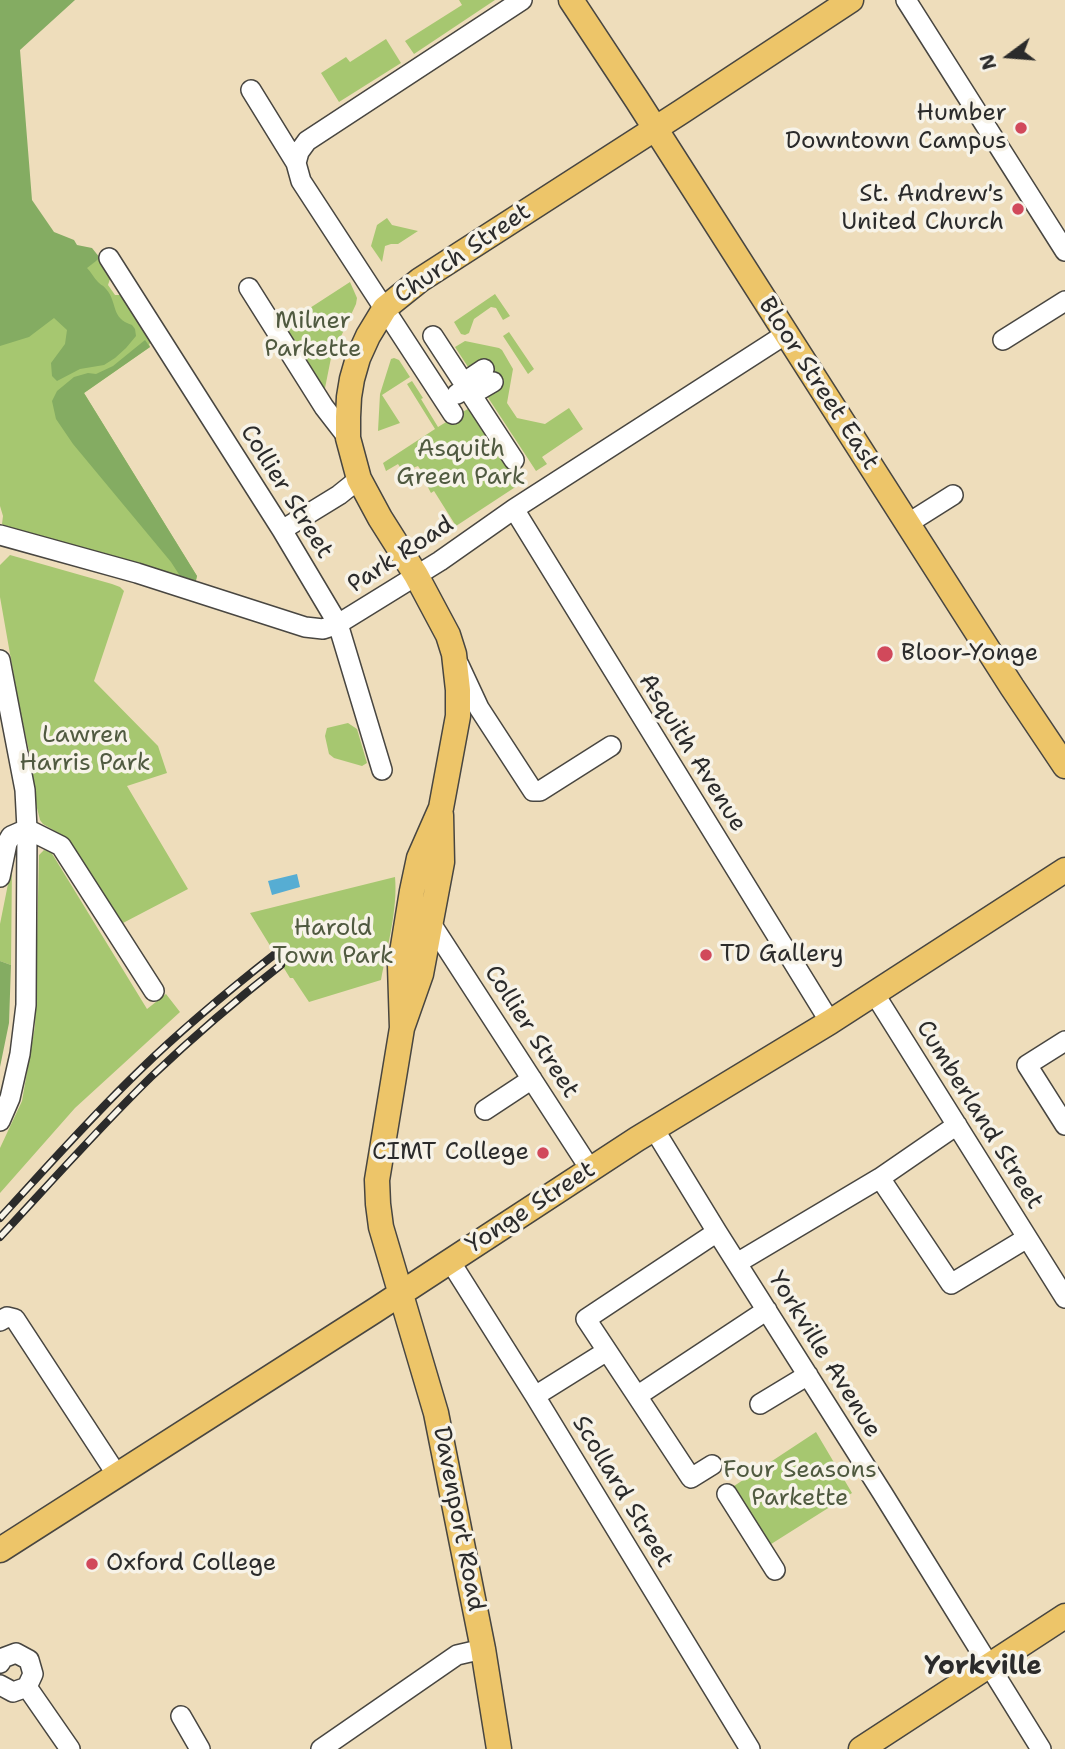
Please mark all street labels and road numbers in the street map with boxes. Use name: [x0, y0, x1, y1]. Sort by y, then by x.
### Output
street label: Church Street: [389, 198, 537, 310]
street label: Bloor Street East: [751, 292, 885, 476]
street label: Collier Street: [233, 420, 339, 564]
street label: Park Road: [343, 510, 459, 600]
street label: Asquith Avenue: [632, 669, 752, 837]
street label: Collier Street: [477, 960, 585, 1104]
street label: Cumberland Street: [909, 1015, 1049, 1215]
street label: Yonge Street: [461, 1156, 601, 1260]
street label: Yorkville Avenue: [761, 1267, 887, 1443]
street label: Scollard Street: [565, 1411, 679, 1573]
street label: Davenport Road: [426, 1424, 490, 1614]

